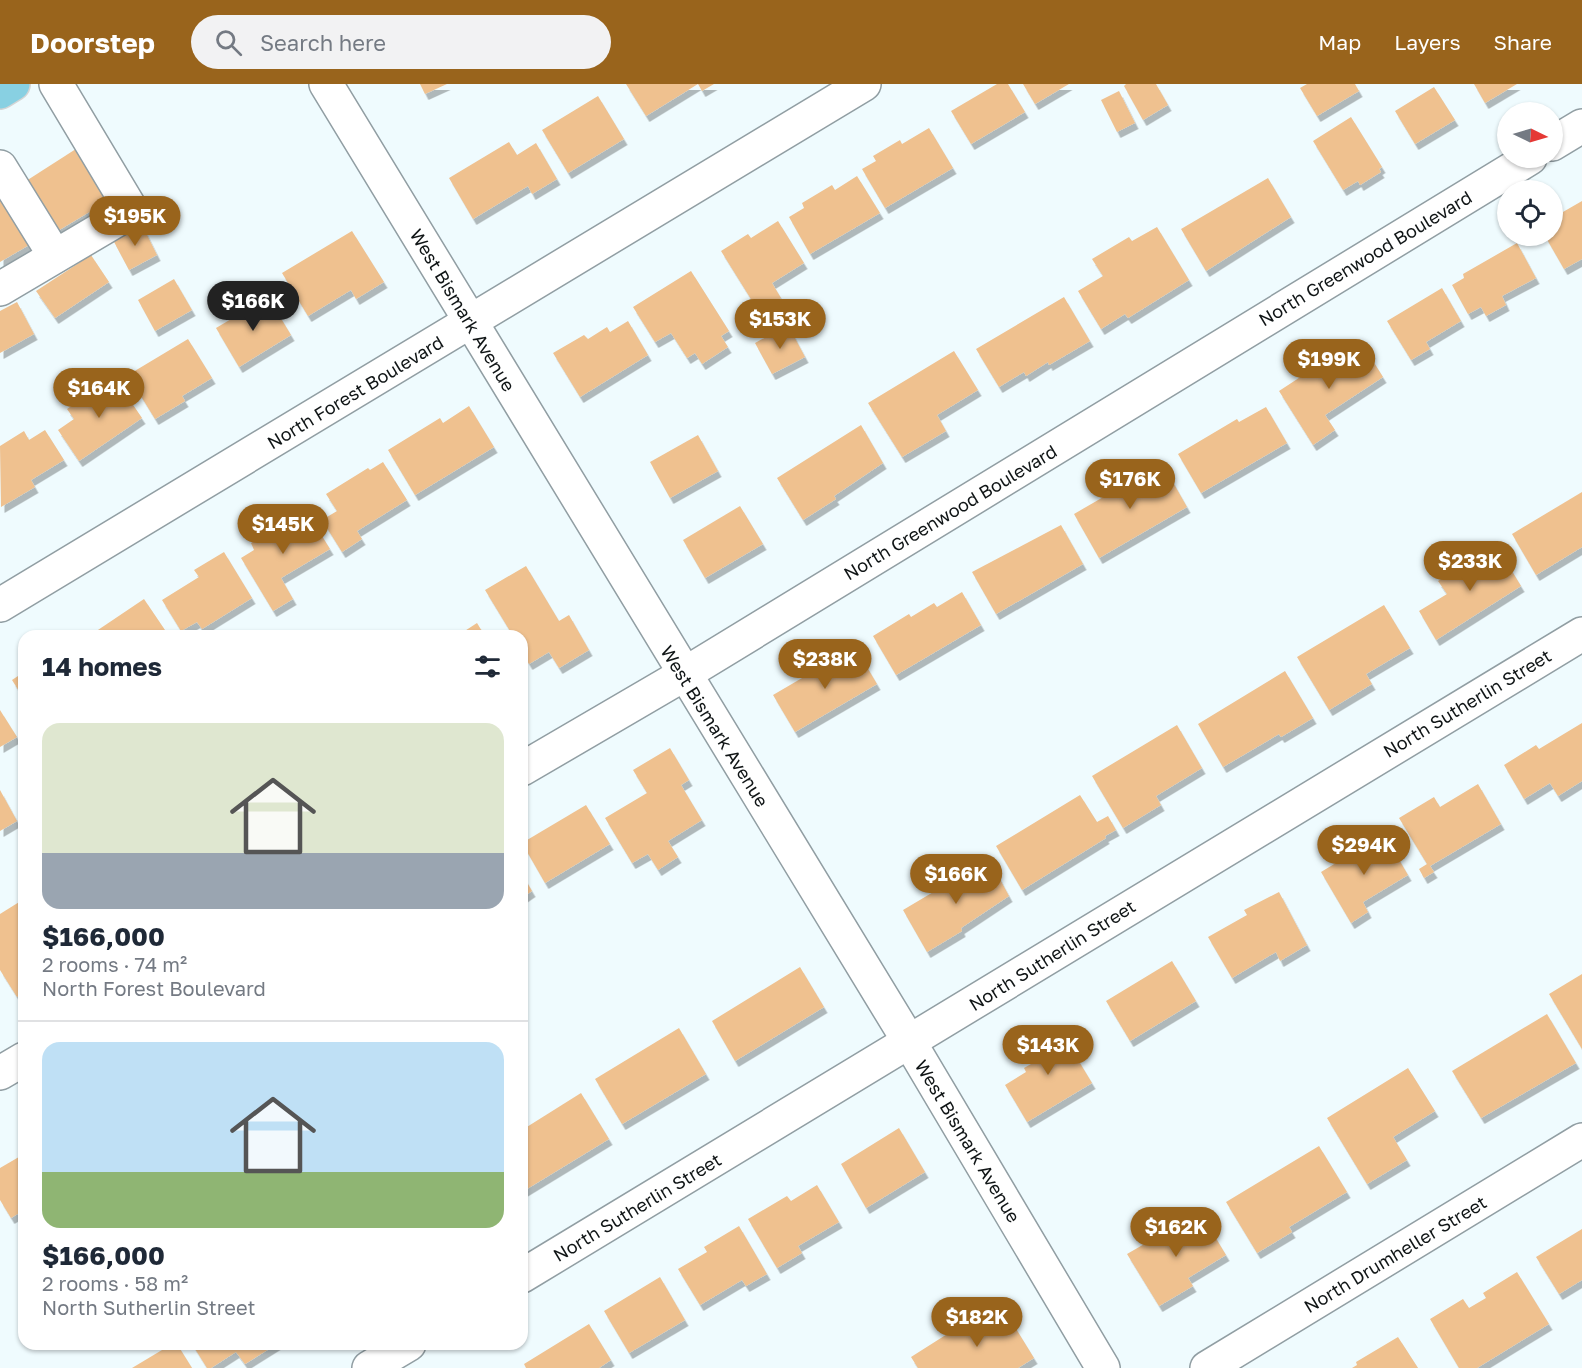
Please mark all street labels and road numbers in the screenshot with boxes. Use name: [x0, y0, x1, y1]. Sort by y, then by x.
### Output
street label: North Greenwood Boulevard: [1255, 186, 1475, 330]
street label: West Bismark Avenue: [406, 225, 520, 395]
street label: North Forest Boulevard: [263, 331, 447, 453]
street label: North Greenwood Boulevard: [840, 440, 1060, 584]
street label: West Bismark Avenue: [656, 641, 774, 811]
street label: North Sutherlin Street: [1379, 644, 1555, 762]
street label: North Sutherlin Street: [965, 895, 1139, 1015]
street label: West Bismark Avenue: [911, 1056, 1025, 1226]
street label: North Sutherlin Street: [549, 1148, 725, 1266]
street label: North Drumheller Street: [1300, 1191, 1490, 1317]

